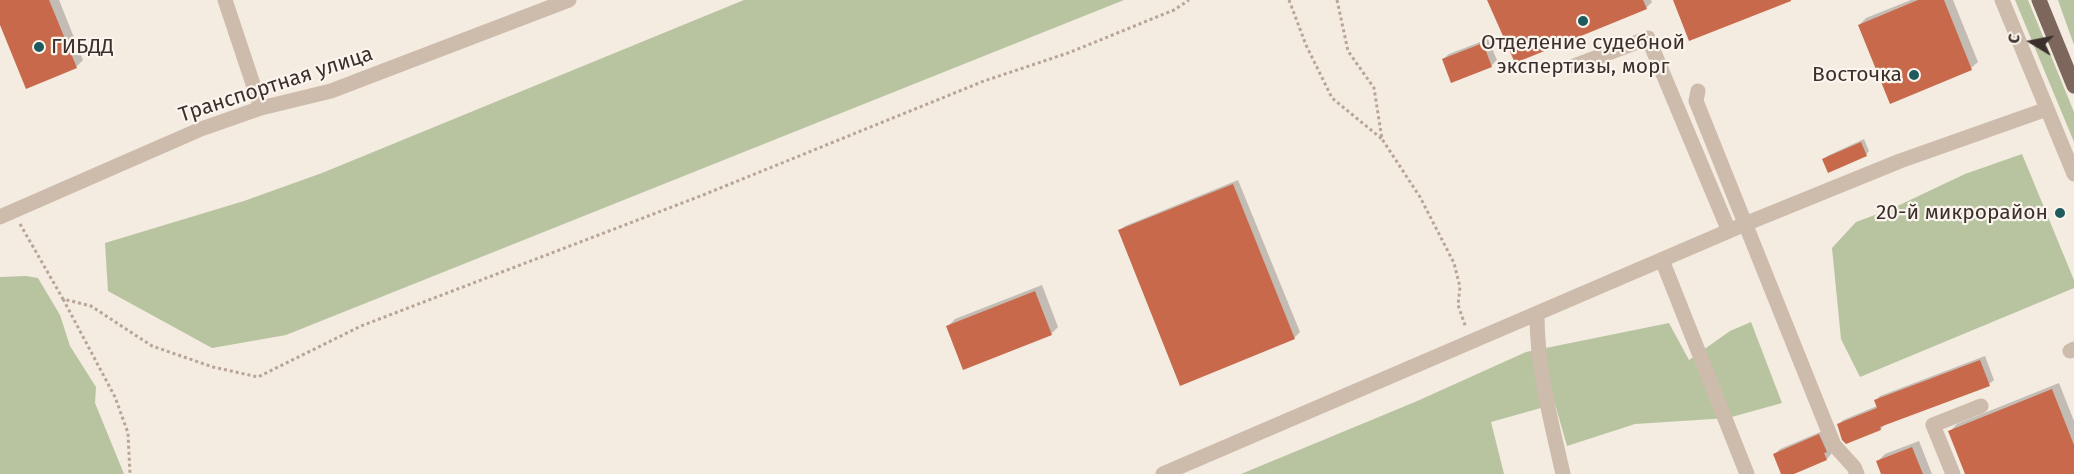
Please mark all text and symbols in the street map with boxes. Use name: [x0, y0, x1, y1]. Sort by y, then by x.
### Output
north arrow: [2002, 12, 2062, 72]
marker: Отделение судебной экспертизы, морг: [1576, 14, 1590, 28]
place label: Отделение судебной экспертизы, морг: [1481, 30, 1685, 80]
text: С: [2004, 33, 2024, 45]
place label: ГИБДД: [51, 34, 114, 60]
marker: ГИБДД: [32, 40, 46, 54]
street label: Транспортная улица: [176, 42, 376, 128]
place label: Восточка: [1812, 62, 1902, 88]
marker: Восточка: [1907, 68, 1921, 82]
place label: 20-й микрорайон: [1876, 200, 2048, 226]
marker: 20-й микрорайон: [2053, 206, 2067, 220]

